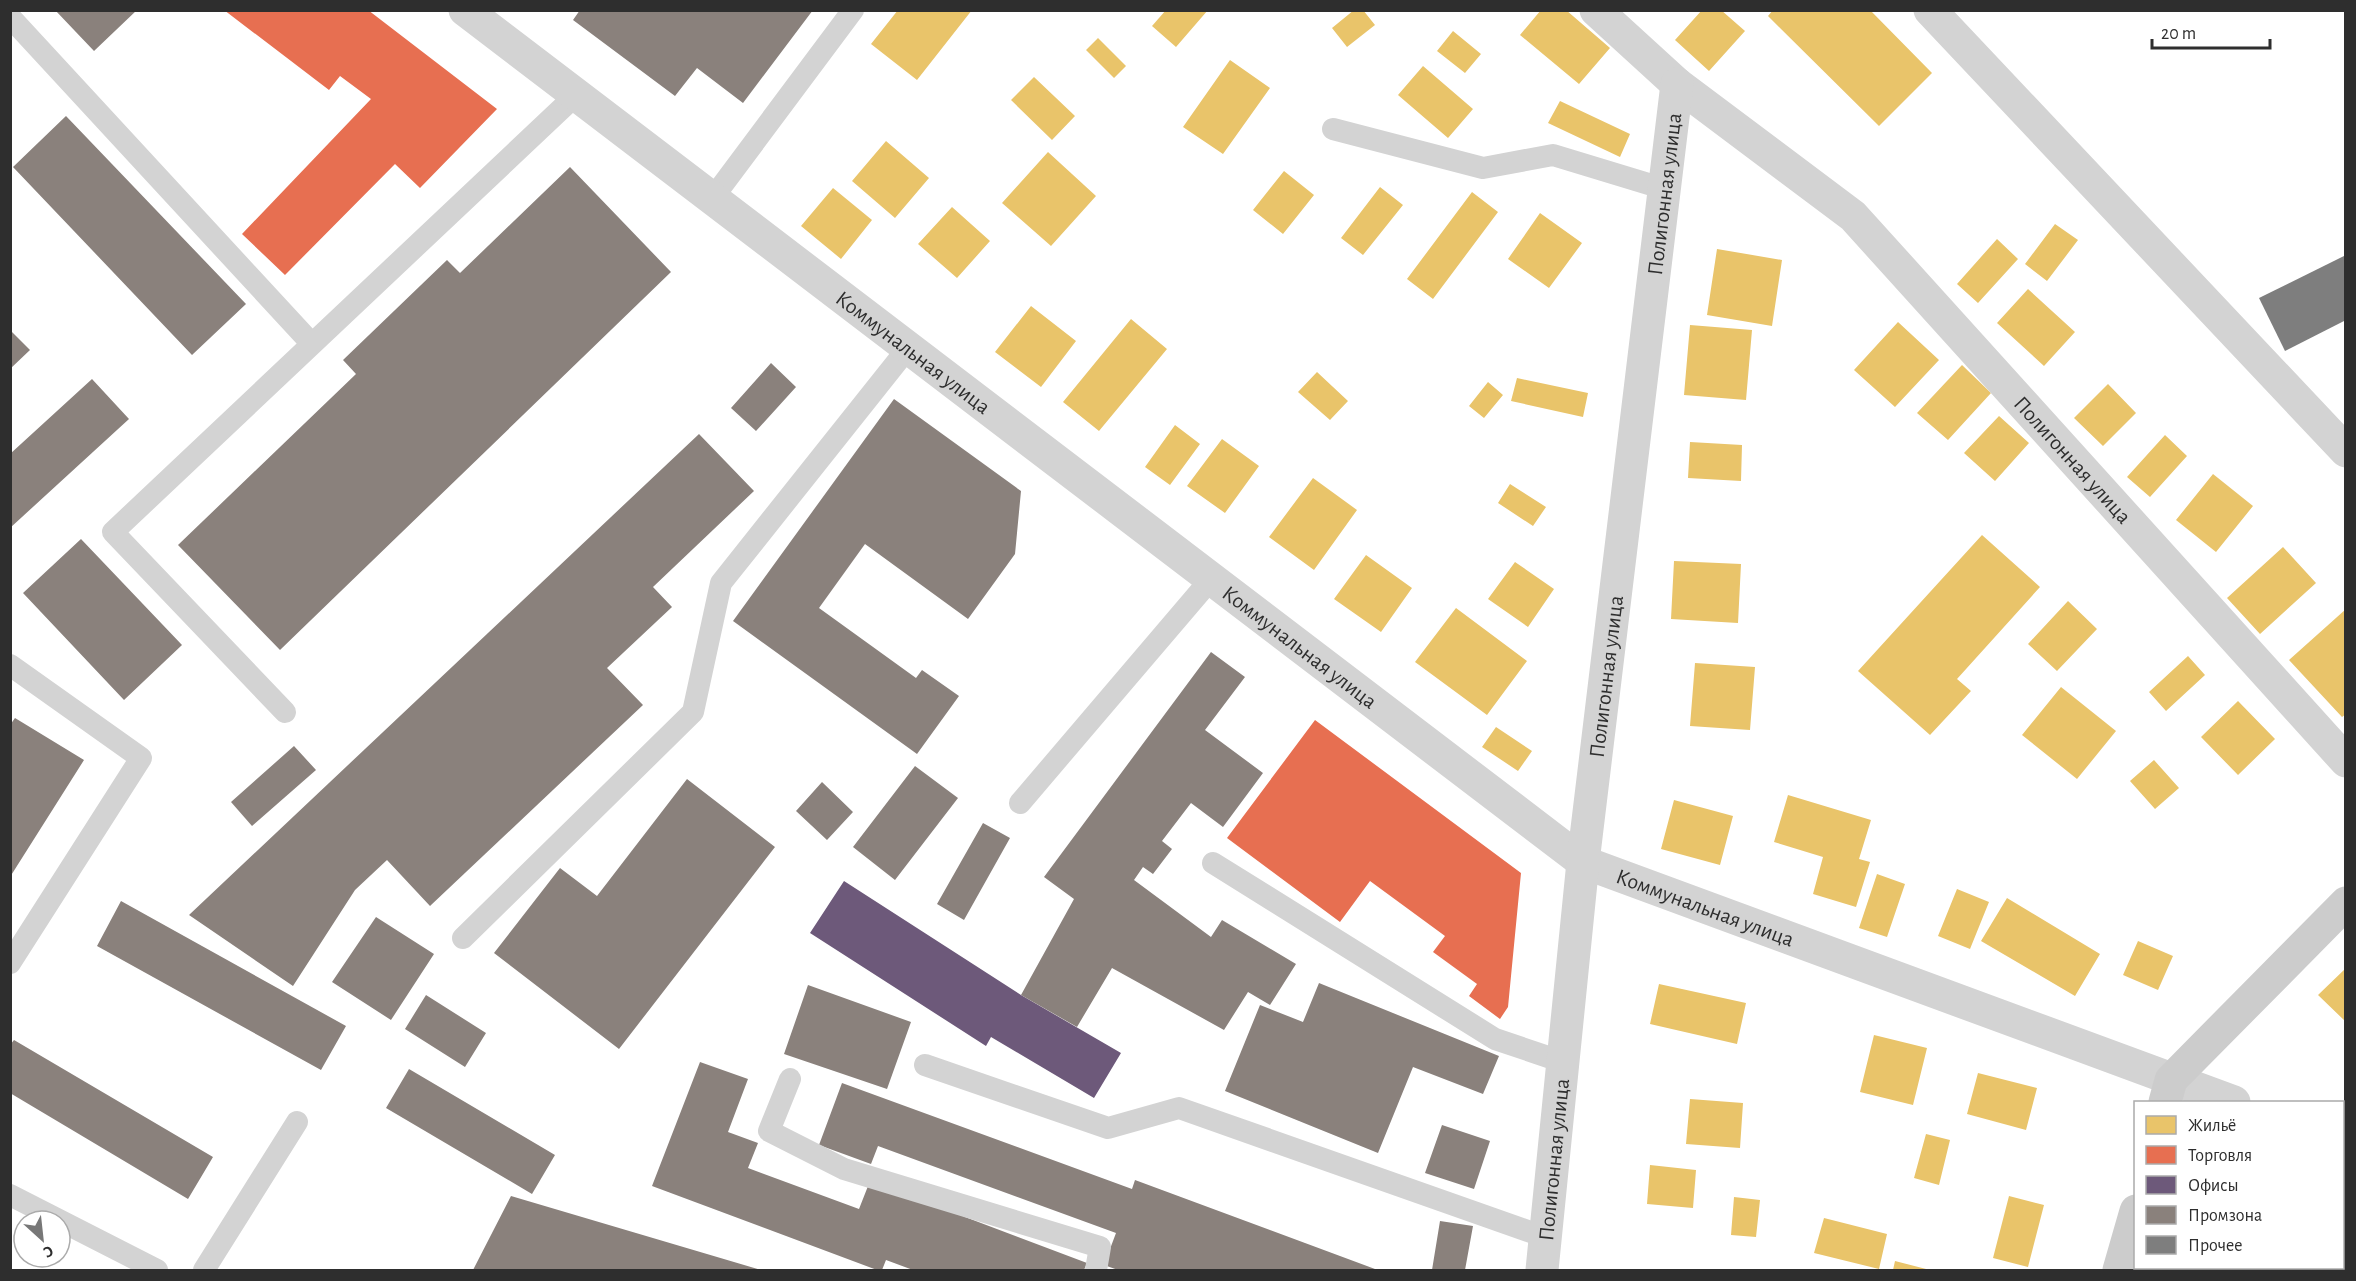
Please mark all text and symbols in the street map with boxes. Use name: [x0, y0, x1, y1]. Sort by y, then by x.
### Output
scale bar: [2152, 12, 2270, 50]
text: 20 m: [2161, 25, 2196, 43]
street label: Полигонная улица: [1644, 112, 1685, 276]
street label: Коммунальная улица: [832, 287, 994, 418]
street label: Полигонная улица: [2010, 392, 2135, 528]
street label: Коммунальная улица: [1218, 582, 1381, 713]
street label: Полигонная улица: [1586, 594, 1627, 759]
street label: Коммунальная улица: [1613, 865, 1797, 951]
street label: Полигонная улица: [1535, 1077, 1573, 1242]
legend: [2134, 1101, 2344, 1269]
text: Жильё: [2188, 1117, 2236, 1135]
text: Торговля: [2188, 1147, 2252, 1165]
text: Офисы: [2188, 1177, 2239, 1195]
text: Промзона: [2188, 1207, 2262, 1225]
north arrow: [12, 1209, 72, 1269]
text: Прочее: [2188, 1237, 2243, 1255]
text: С: [41, 1242, 56, 1261]

